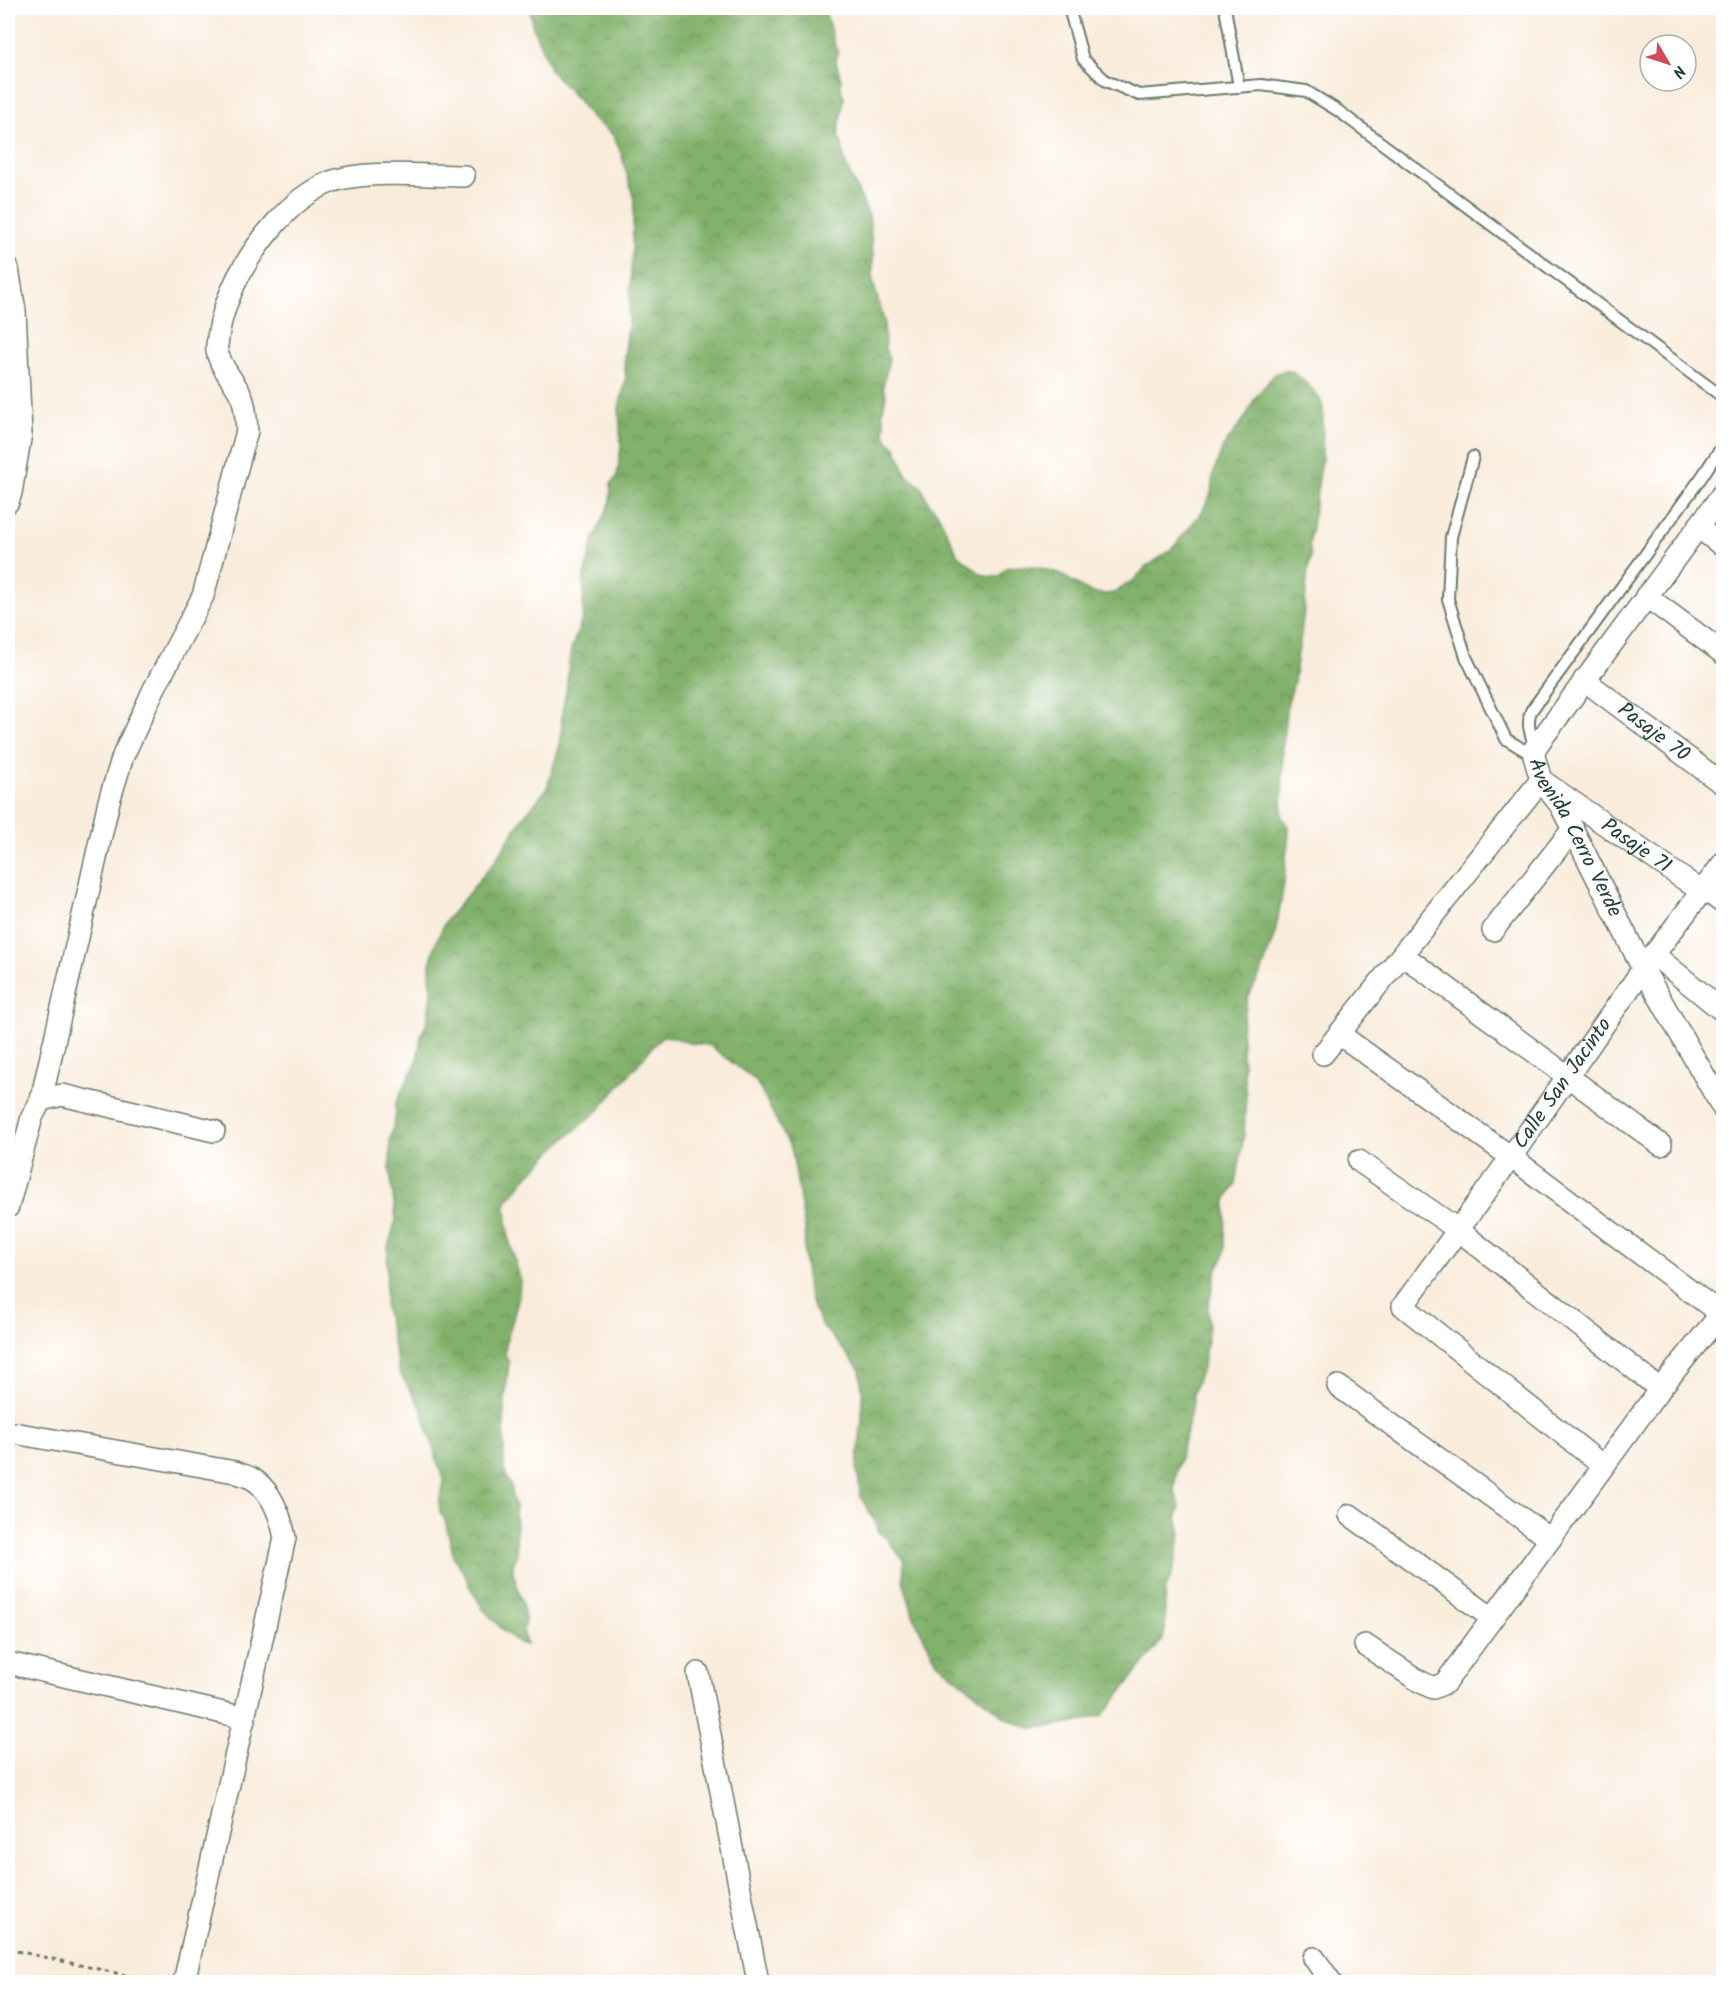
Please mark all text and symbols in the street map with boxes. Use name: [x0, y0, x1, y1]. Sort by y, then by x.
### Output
north arrow: [1638, 33, 1698, 93]
text: N: [1666, 60, 1691, 83]
street label: Pasaje 70: [1610, 694, 1697, 770]
street label: Avenida Cerro Verde: [1519, 754, 1631, 923]
street label: Pasaje 71: [1594, 810, 1678, 882]
street label: Calle San Jacinto: [1505, 1011, 1620, 1156]

